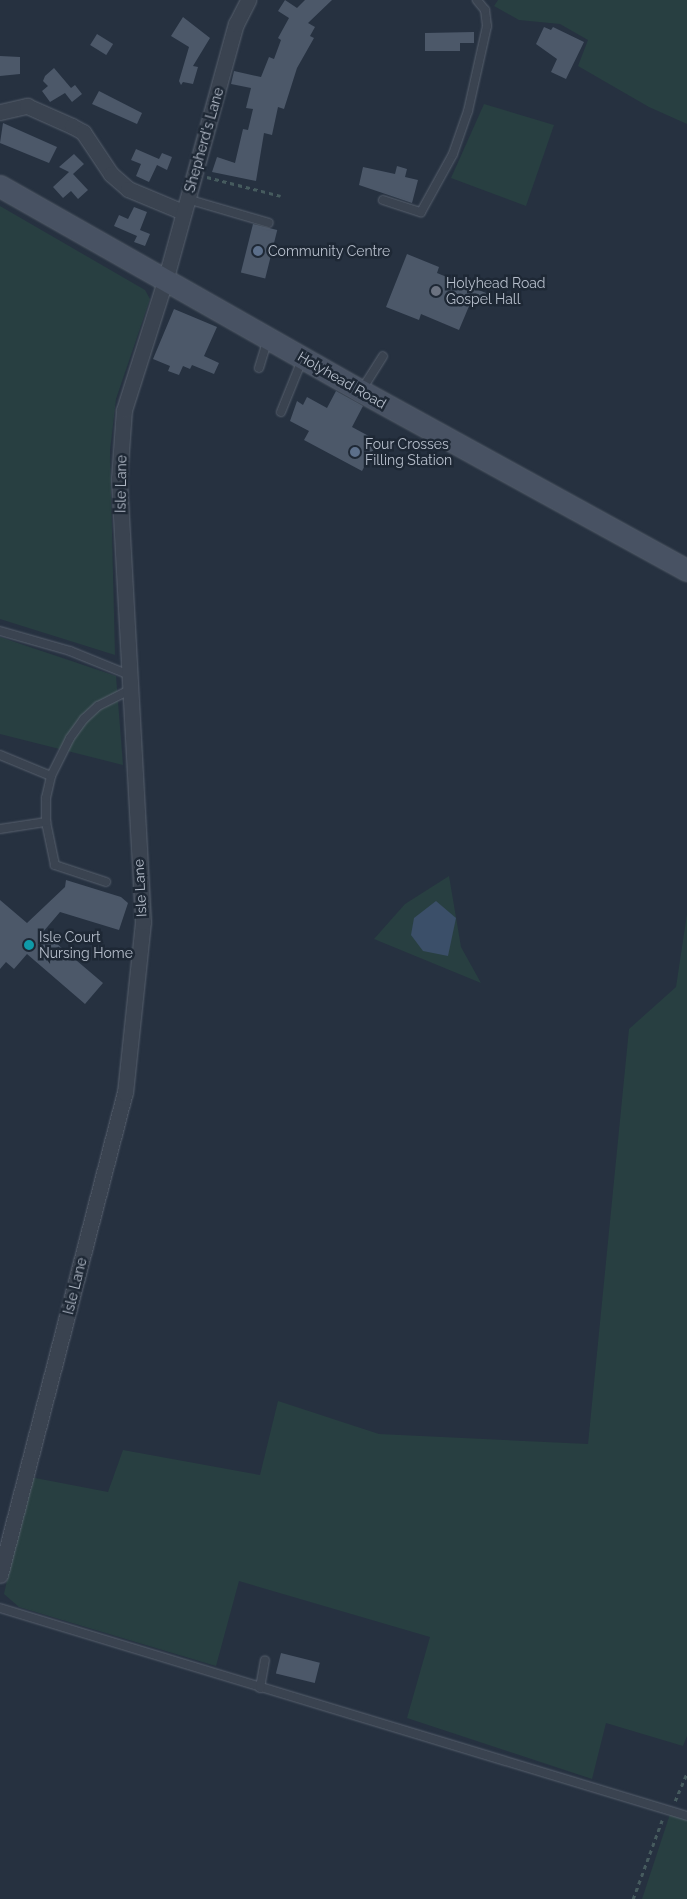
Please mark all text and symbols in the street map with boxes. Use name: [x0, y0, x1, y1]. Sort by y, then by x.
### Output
street label: Shepherd's Lane: [181, 86, 227, 194]
place label: Community Centre: [268, 243, 391, 259]
marker: Community Centre: [252, 245, 264, 257]
place label: Holyhead Road Gospel Hall: [446, 275, 546, 308]
marker: Holyhead Road Gospel Hall: [430, 285, 442, 297]
street label: Holyhead Road: [295, 348, 389, 412]
place label: Four Crosses Filling Station: [365, 436, 452, 468]
marker: Four Crosses Filling Station: [349, 446, 361, 458]
street label: Isle Lane: [112, 455, 130, 513]
street label: Isle Lane: [130, 859, 150, 917]
place label: Isle Court Nursing Home: [39, 929, 133, 962]
marker: Isle Court Nursing Home: [23, 939, 35, 951]
street label: Isle Lane: [60, 1256, 90, 1316]

